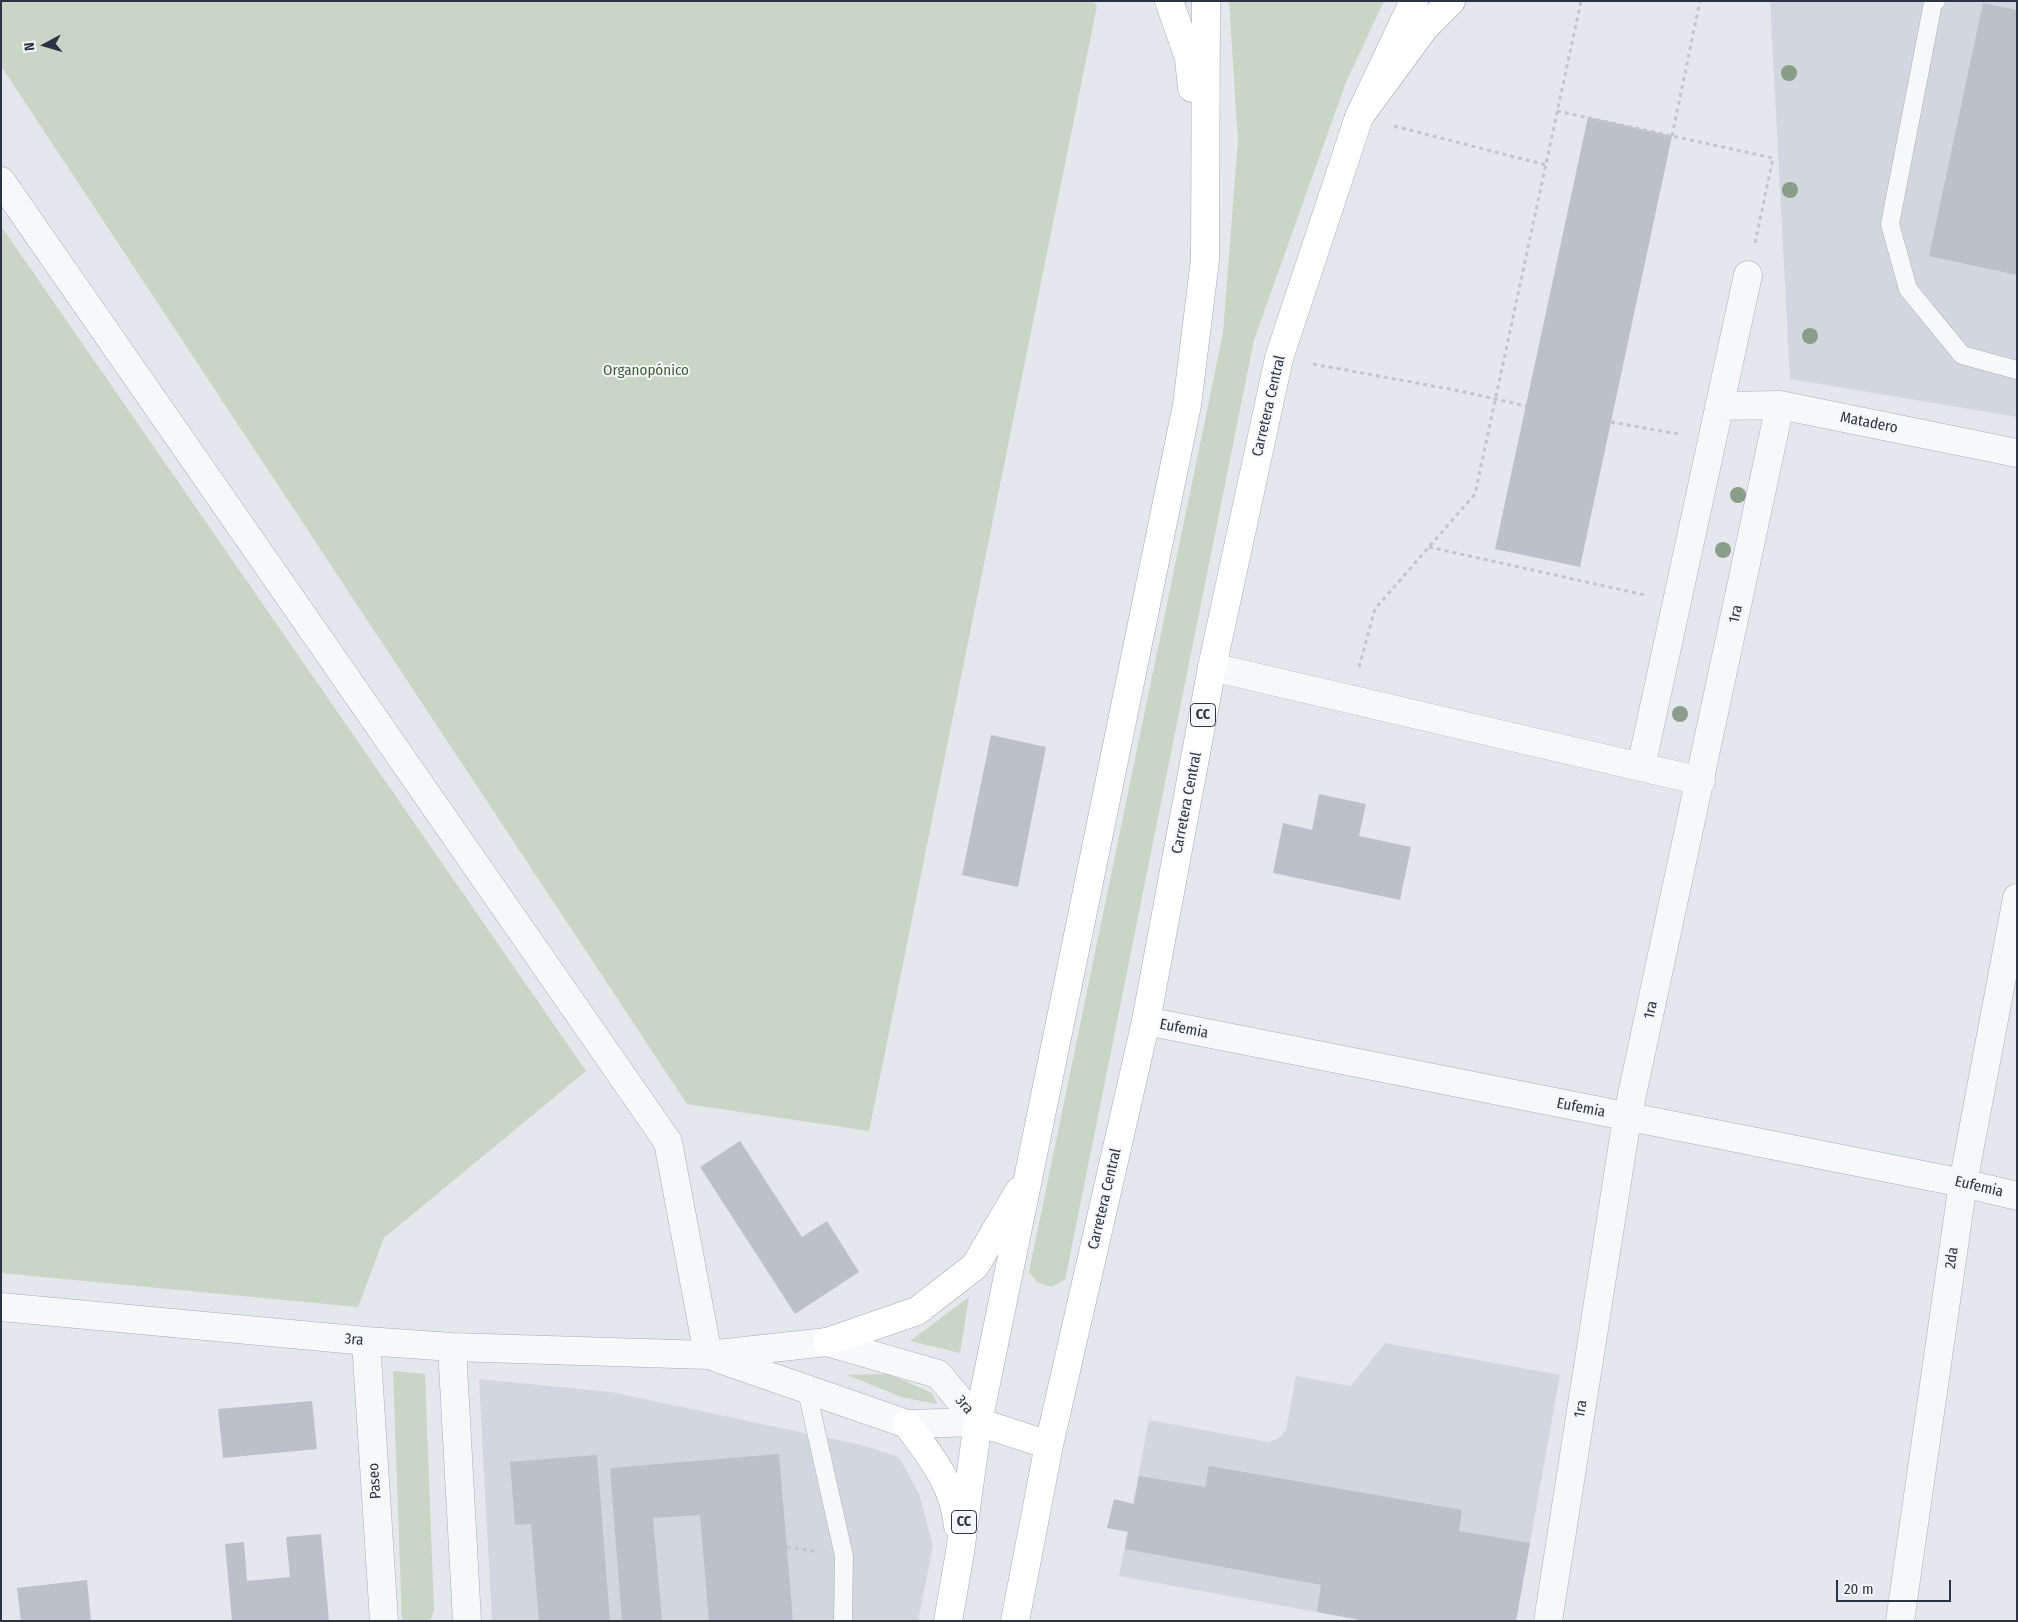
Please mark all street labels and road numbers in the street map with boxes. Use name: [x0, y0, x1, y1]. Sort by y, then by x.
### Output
street label: Carretera Central: [1249, 354, 1289, 458]
street label: Matadero: [1839, 409, 1899, 437]
street label: 1ra: [1725, 603, 1747, 625]
road number: CC: [1190, 704, 1216, 726]
street label: Carretera Central: [1168, 750, 1206, 856]
street label: 1ra: [1640, 999, 1662, 1021]
street label: Eufemia: [1158, 1015, 1210, 1043]
street label: Eufemia: [1555, 1094, 1607, 1122]
street label: Carretera Central: [1085, 1147, 1125, 1251]
street label: Eufemia: [1953, 1173, 2005, 1201]
street label: 2da: [1942, 1246, 1962, 1270]
street label: 3ra: [344, 1330, 364, 1350]
street label: 3ra: [951, 1392, 977, 1418]
street label: 1ra: [1571, 1399, 1591, 1419]
street label: Paseo: [365, 1462, 385, 1500]
road number: CC: [952, 1510, 976, 1534]

